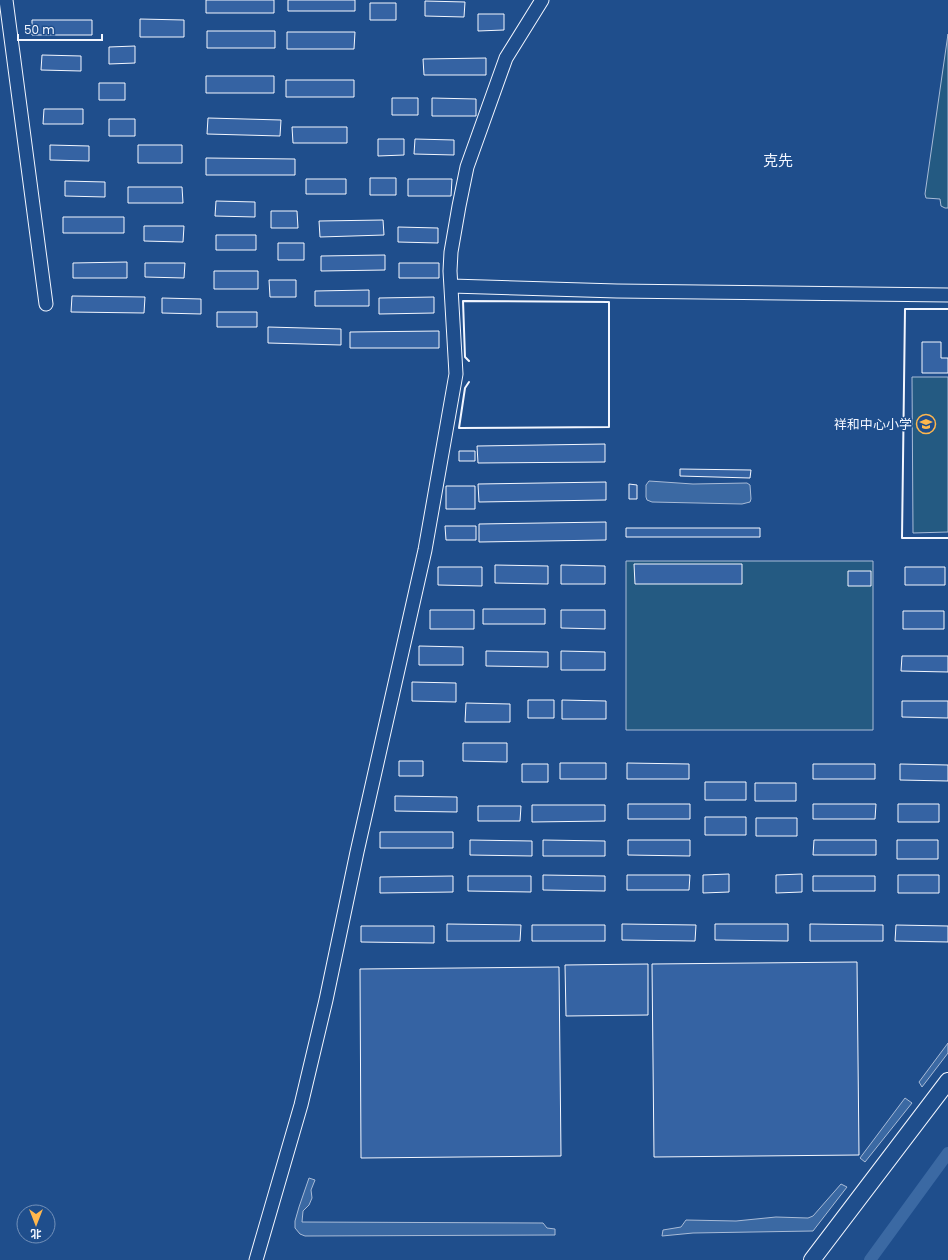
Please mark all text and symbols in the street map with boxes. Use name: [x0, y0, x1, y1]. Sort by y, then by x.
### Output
scale bar: [18, 16, 102, 42]
text: 50 m: [24, 21, 55, 38]
district label: 克先: [763, 150, 793, 171]
school or university icon: 祥和中心小学: [915, 413, 937, 435]
place label: 祥和中心小学: [834, 415, 912, 434]
north arrow: [16, 1204, 56, 1244]
text: 北: [31, 1226, 42, 1242]

